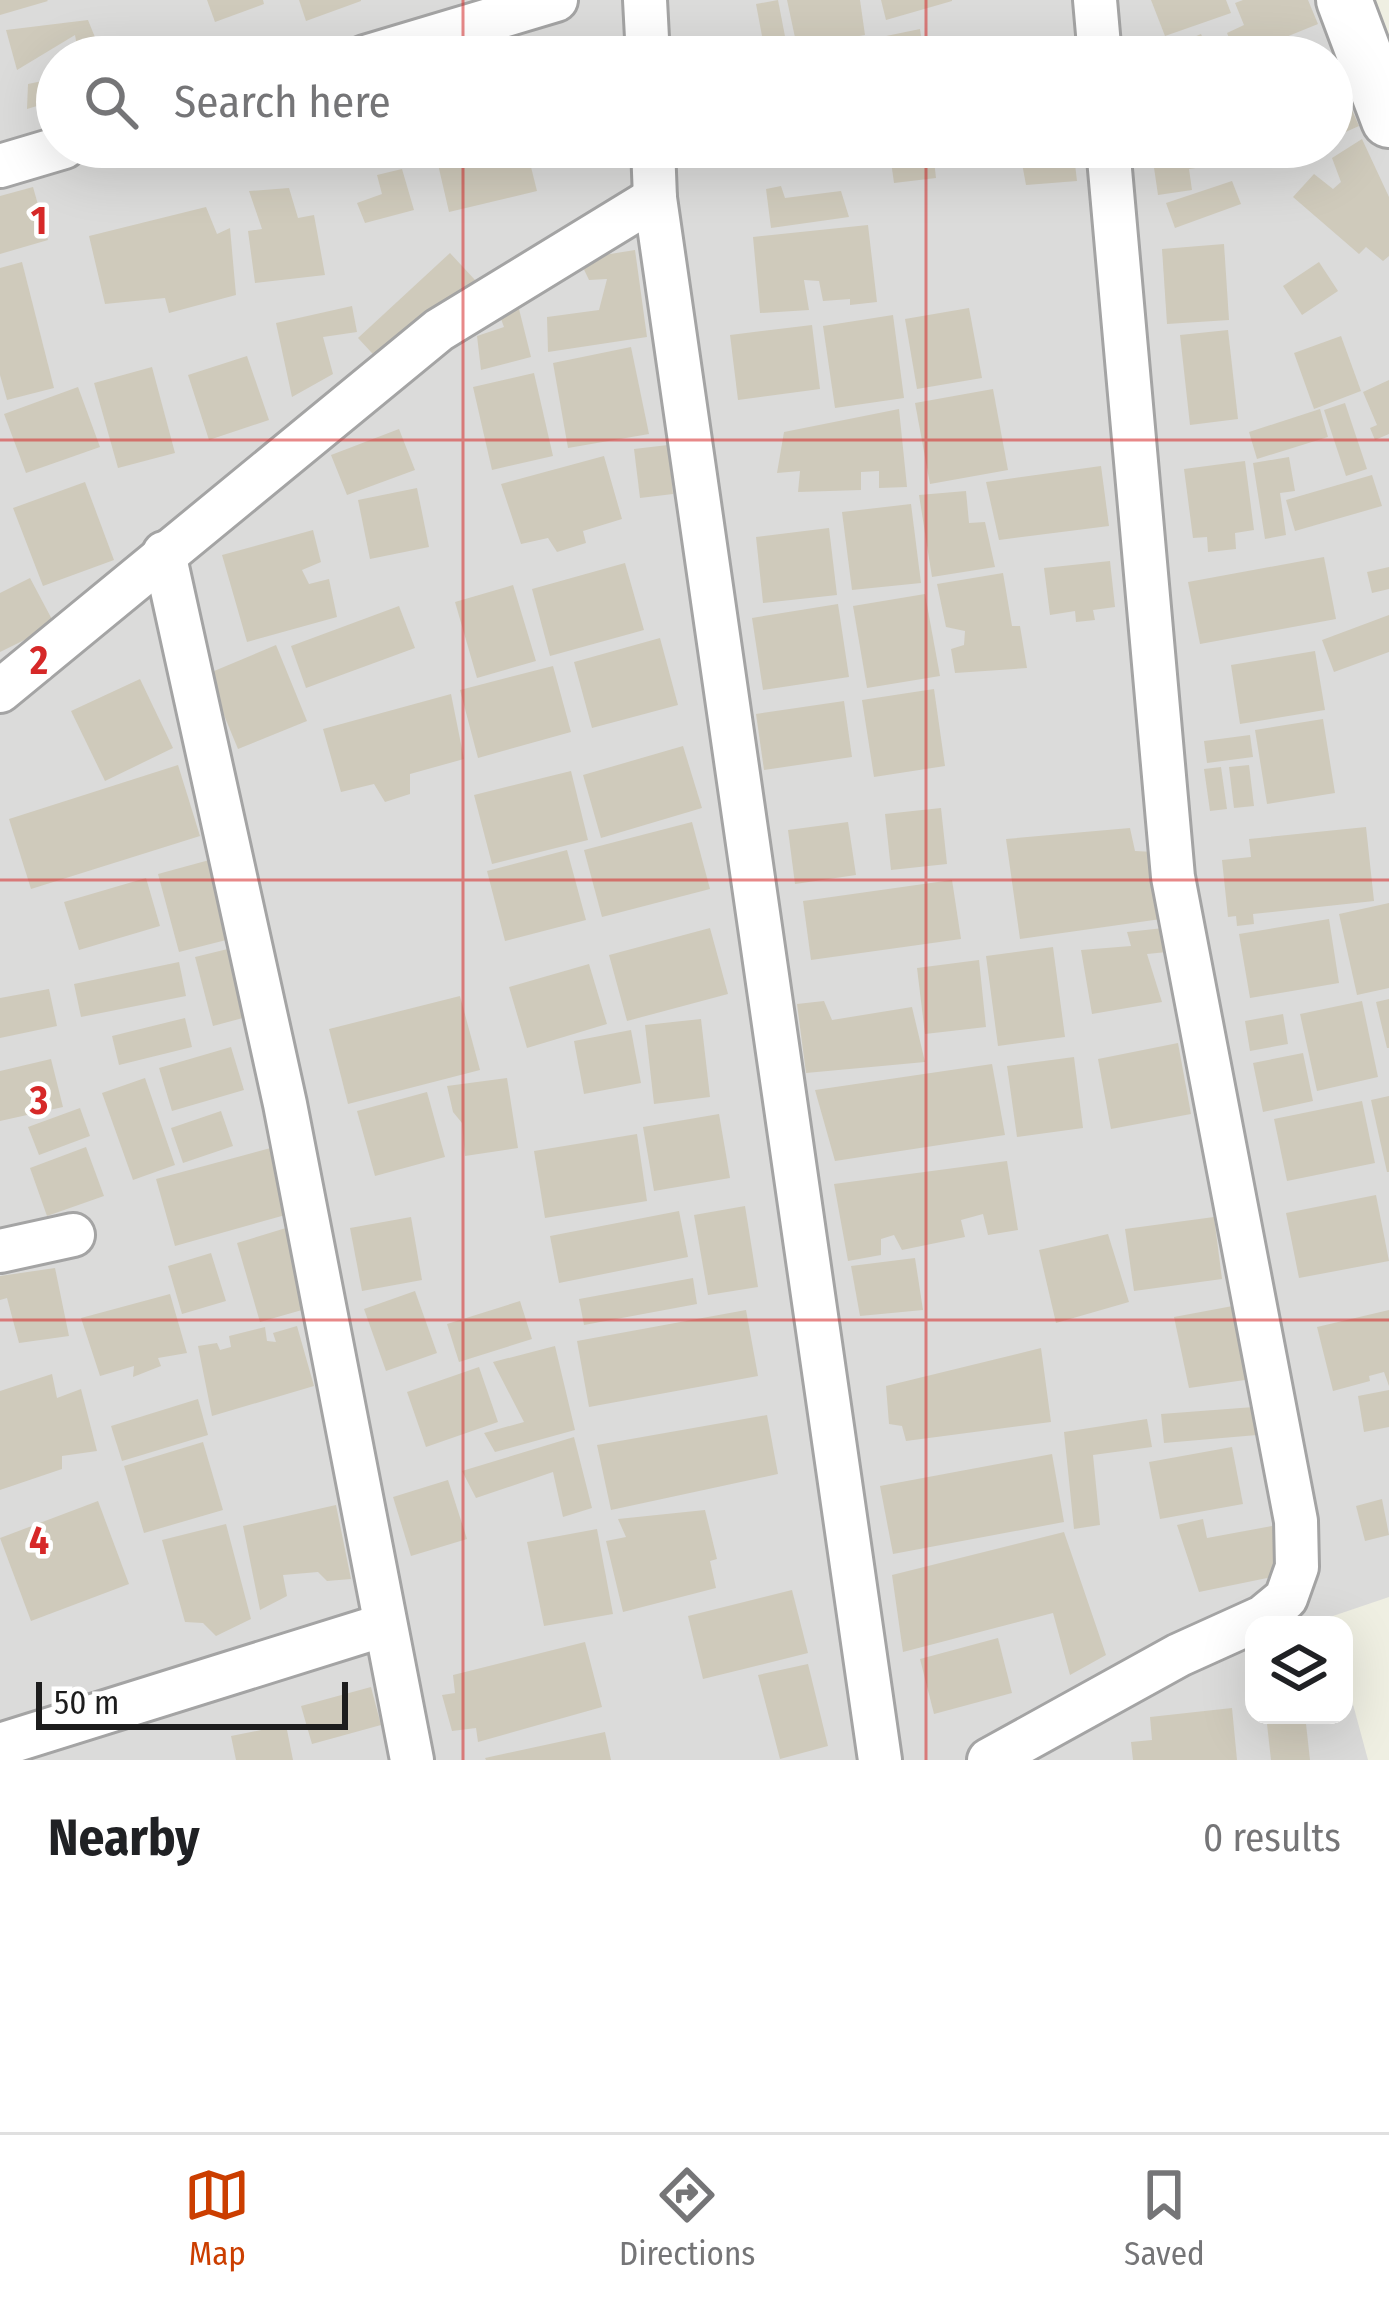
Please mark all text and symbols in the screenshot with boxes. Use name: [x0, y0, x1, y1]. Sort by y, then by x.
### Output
search box: [36, 36, 1353, 168]
icon: search: [78, 69, 144, 135]
text: Search here: [174, 75, 391, 129]
text: 1: [31, 198, 47, 244]
text: 2: [29, 638, 48, 684]
text: 3: [29, 1078, 48, 1124]
text: 4: [29, 1518, 49, 1564]
map controls: [1245, 1616, 1353, 1724]
button: layers: [1245, 1616, 1353, 1724]
scale bar: [36, 1676, 348, 1729]
text: 50 m: [54, 1683, 119, 1723]
text: Nearby: [48, 1807, 200, 1869]
text: 0 results: [1203, 1815, 1341, 1861]
tab: Map: [184, 2162, 250, 2274]
tab: Directions: [619, 2162, 755, 2274]
tab: Saved: [1124, 2162, 1205, 2274]

